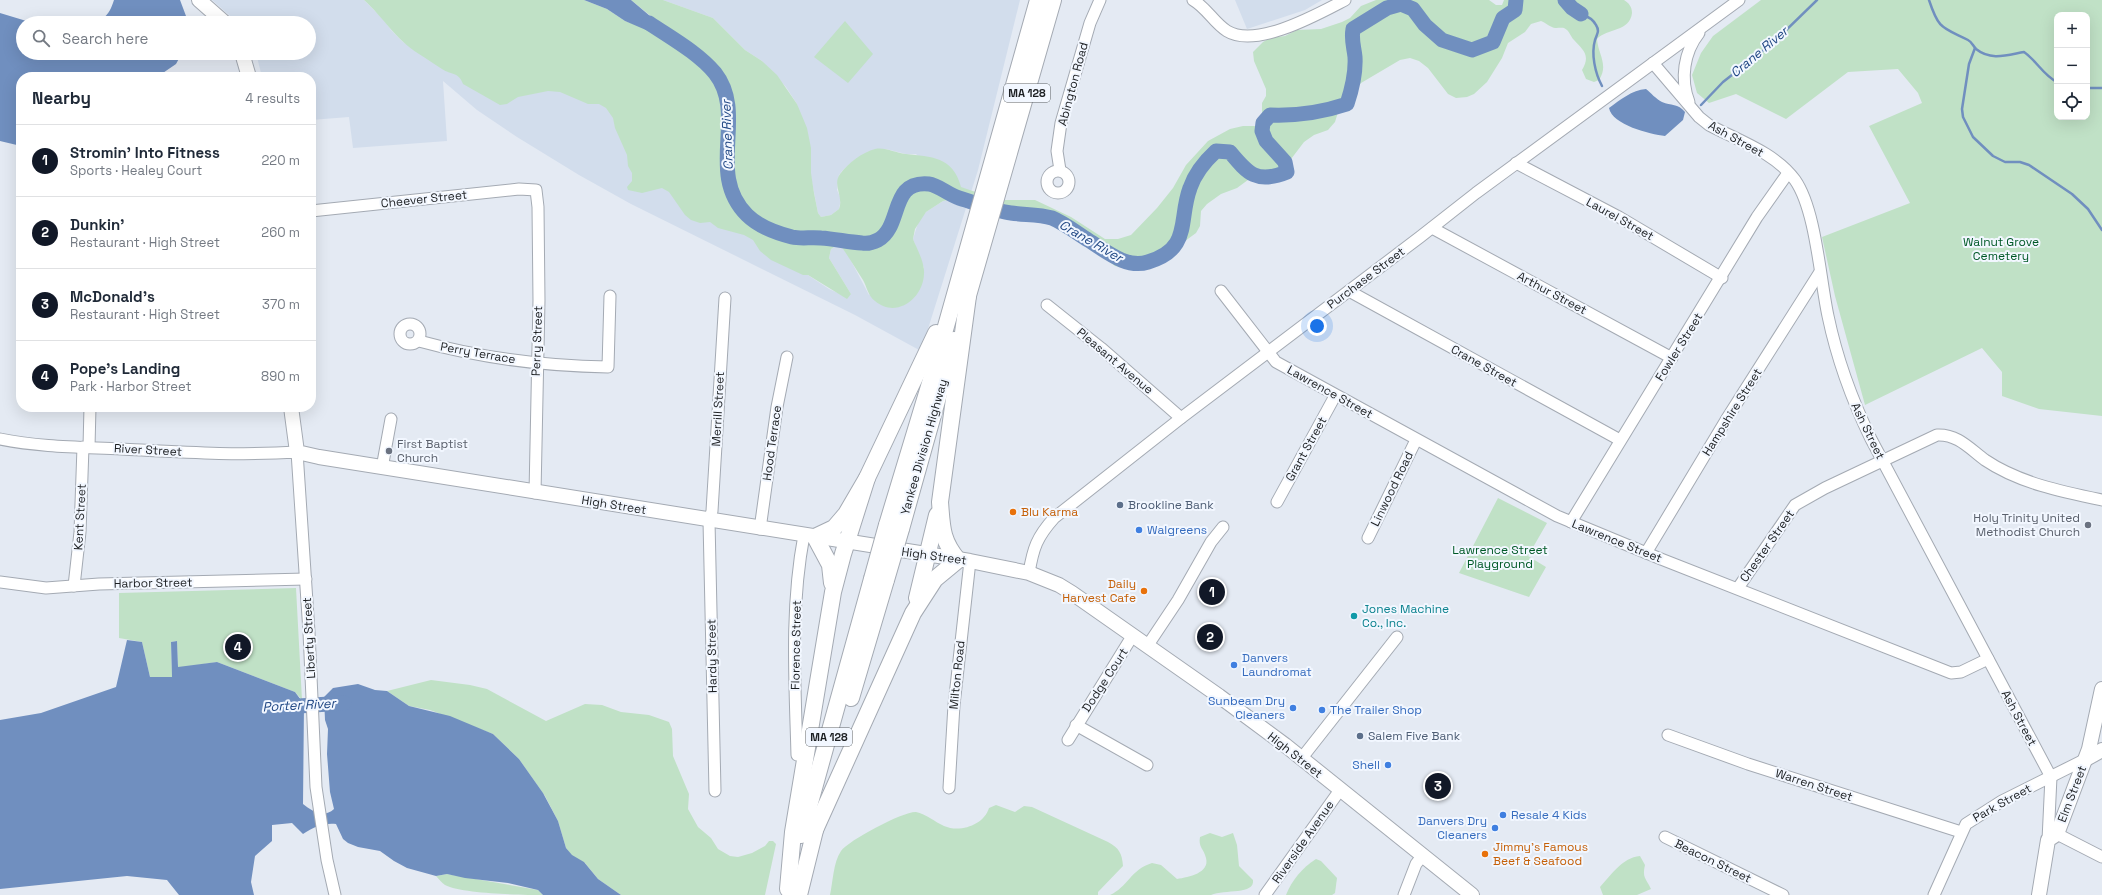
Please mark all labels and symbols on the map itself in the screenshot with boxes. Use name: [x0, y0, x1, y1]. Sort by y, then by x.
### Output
water label: Crane River: [1727, 22, 1793, 81]
street label: Abington Road: [1054, 40, 1092, 128]
road number: MA 128: [1004, 84, 1050, 102]
water label: Crane River: [717, 98, 737, 170]
street label: Ash Street: [1705, 117, 1767, 161]
street label: Cheever Street: [380, 187, 468, 211]
street label: Laurel Street: [1583, 194, 1657, 244]
water label: Crane River: [1056, 216, 1127, 267]
park label: Walnut Grove Cemetery: [1963, 234, 2039, 264]
street label: Purchase Street: [1324, 243, 1408, 313]
street label: Arthur Street: [1514, 268, 1590, 318]
street label: Perry Street: [528, 306, 546, 376]
street label: Fowler Street: [1652, 310, 1706, 384]
your location: [1307, 316, 1327, 336]
street label: Pleasant Avenue: [1073, 324, 1157, 398]
street label: Perry Terrace: [439, 339, 517, 367]
street label: Crane Street: [1448, 341, 1520, 391]
street label: Lawrence Street: [1284, 362, 1376, 422]
street label: Hampshire Street: [1699, 365, 1765, 459]
street label: Merrill Street: [708, 371, 728, 447]
street label: Yankee Division Highway: [897, 377, 951, 517]
street label: Ash Street: [1847, 400, 1889, 462]
street label: Hood Terrace: [759, 404, 785, 482]
street label: Grant Street: [1282, 414, 1330, 484]
place label: First Baptist Church: [397, 436, 468, 466]
street label: River Street: [114, 440, 182, 460]
marker: First Baptist Church: [384, 446, 394, 456]
street label: Linwood Road: [1367, 449, 1417, 529]
street label: Kent Street: [70, 483, 90, 551]
street label: High Street: [580, 492, 648, 518]
place label: Brookline Bank: [1128, 497, 1214, 513]
marker: Brookline Bank: [1115, 500, 1125, 510]
place label: Blu Karma: [1021, 504, 1078, 520]
marker: Blu Karma: [1008, 507, 1018, 517]
street label: Chester Street: [1736, 507, 1798, 585]
place label: Holy Trinity United Methodist Church: [1973, 510, 2080, 540]
street label: Lawrence Street: [1570, 516, 1664, 566]
marker: Holy Trinity United Methodist Church: [2083, 520, 2093, 530]
place label: Walgreens: [1147, 522, 1207, 538]
marker: Walgreens: [1134, 525, 1144, 535]
park label: Lawrence Street Playground: [1452, 542, 1548, 572]
street label: High Street: [900, 544, 968, 568]
street label: Harbor Street: [114, 574, 192, 592]
place label: Daily Harvest Cafe: [1062, 576, 1136, 606]
pin: 1: [1199, 577, 1225, 607]
marker: Daily Harvest Cafe: [1139, 586, 1149, 596]
street label: Liberty Street: [299, 597, 319, 679]
street label: Florence Street: [787, 600, 805, 690]
place label: Jones Machine Co., Inc.: [1362, 601, 1449, 631]
marker: Jones Machine Co., Inc.: [1349, 611, 1359, 621]
street label: Hardy Street: [703, 619, 721, 693]
pin: 2: [1197, 622, 1223, 652]
pin: 4: [225, 632, 251, 662]
street label: Milton Road: [945, 640, 969, 710]
street label: Dodge Court: [1078, 645, 1132, 715]
place label: Danvers Laundromat: [1242, 650, 1312, 680]
marker: Danvers Laundromat: [1229, 660, 1239, 670]
street label: Ash Street: [1998, 687, 2040, 749]
place label: Sunbeam Dry Cleaners: [1208, 693, 1285, 723]
water label: Porter River: [262, 694, 338, 715]
place label: The Trailer Shop: [1330, 702, 1422, 718]
marker: Sunbeam Dry Cleaners: [1288, 703, 1298, 713]
marker: The Trailer Shop: [1317, 705, 1327, 715]
road number: MA 128: [806, 728, 852, 746]
street label: High Street: [1264, 728, 1326, 782]
place label: Salem Five Bank: [1368, 728, 1461, 744]
marker: Salem Five Bank: [1355, 731, 1365, 741]
place label: Shell: [1352, 757, 1380, 773]
marker: Shell: [1383, 760, 1393, 770]
street label: Elm Street: [2054, 763, 2090, 825]
street label: Warren Street: [1773, 765, 1855, 805]
pin: 3: [1425, 771, 1451, 801]
street label: Park Street: [1970, 780, 2034, 826]
street label: Riverside Avenue: [1268, 797, 1338, 887]
place label: Resale 4 Kids: [1511, 807, 1587, 823]
marker: Resale 4 Kids: [1498, 810, 1508, 820]
place label: Danvers Dry Cleaners: [1418, 813, 1487, 843]
marker: Danvers Dry Cleaners: [1490, 823, 1500, 833]
street label: Beacon Street: [1672, 836, 1754, 886]
place label: Jimmy's Famous Beef & Seafood: [1493, 839, 1588, 869]
marker: Jimmy's Famous Beef & Seafood: [1480, 849, 1490, 859]

